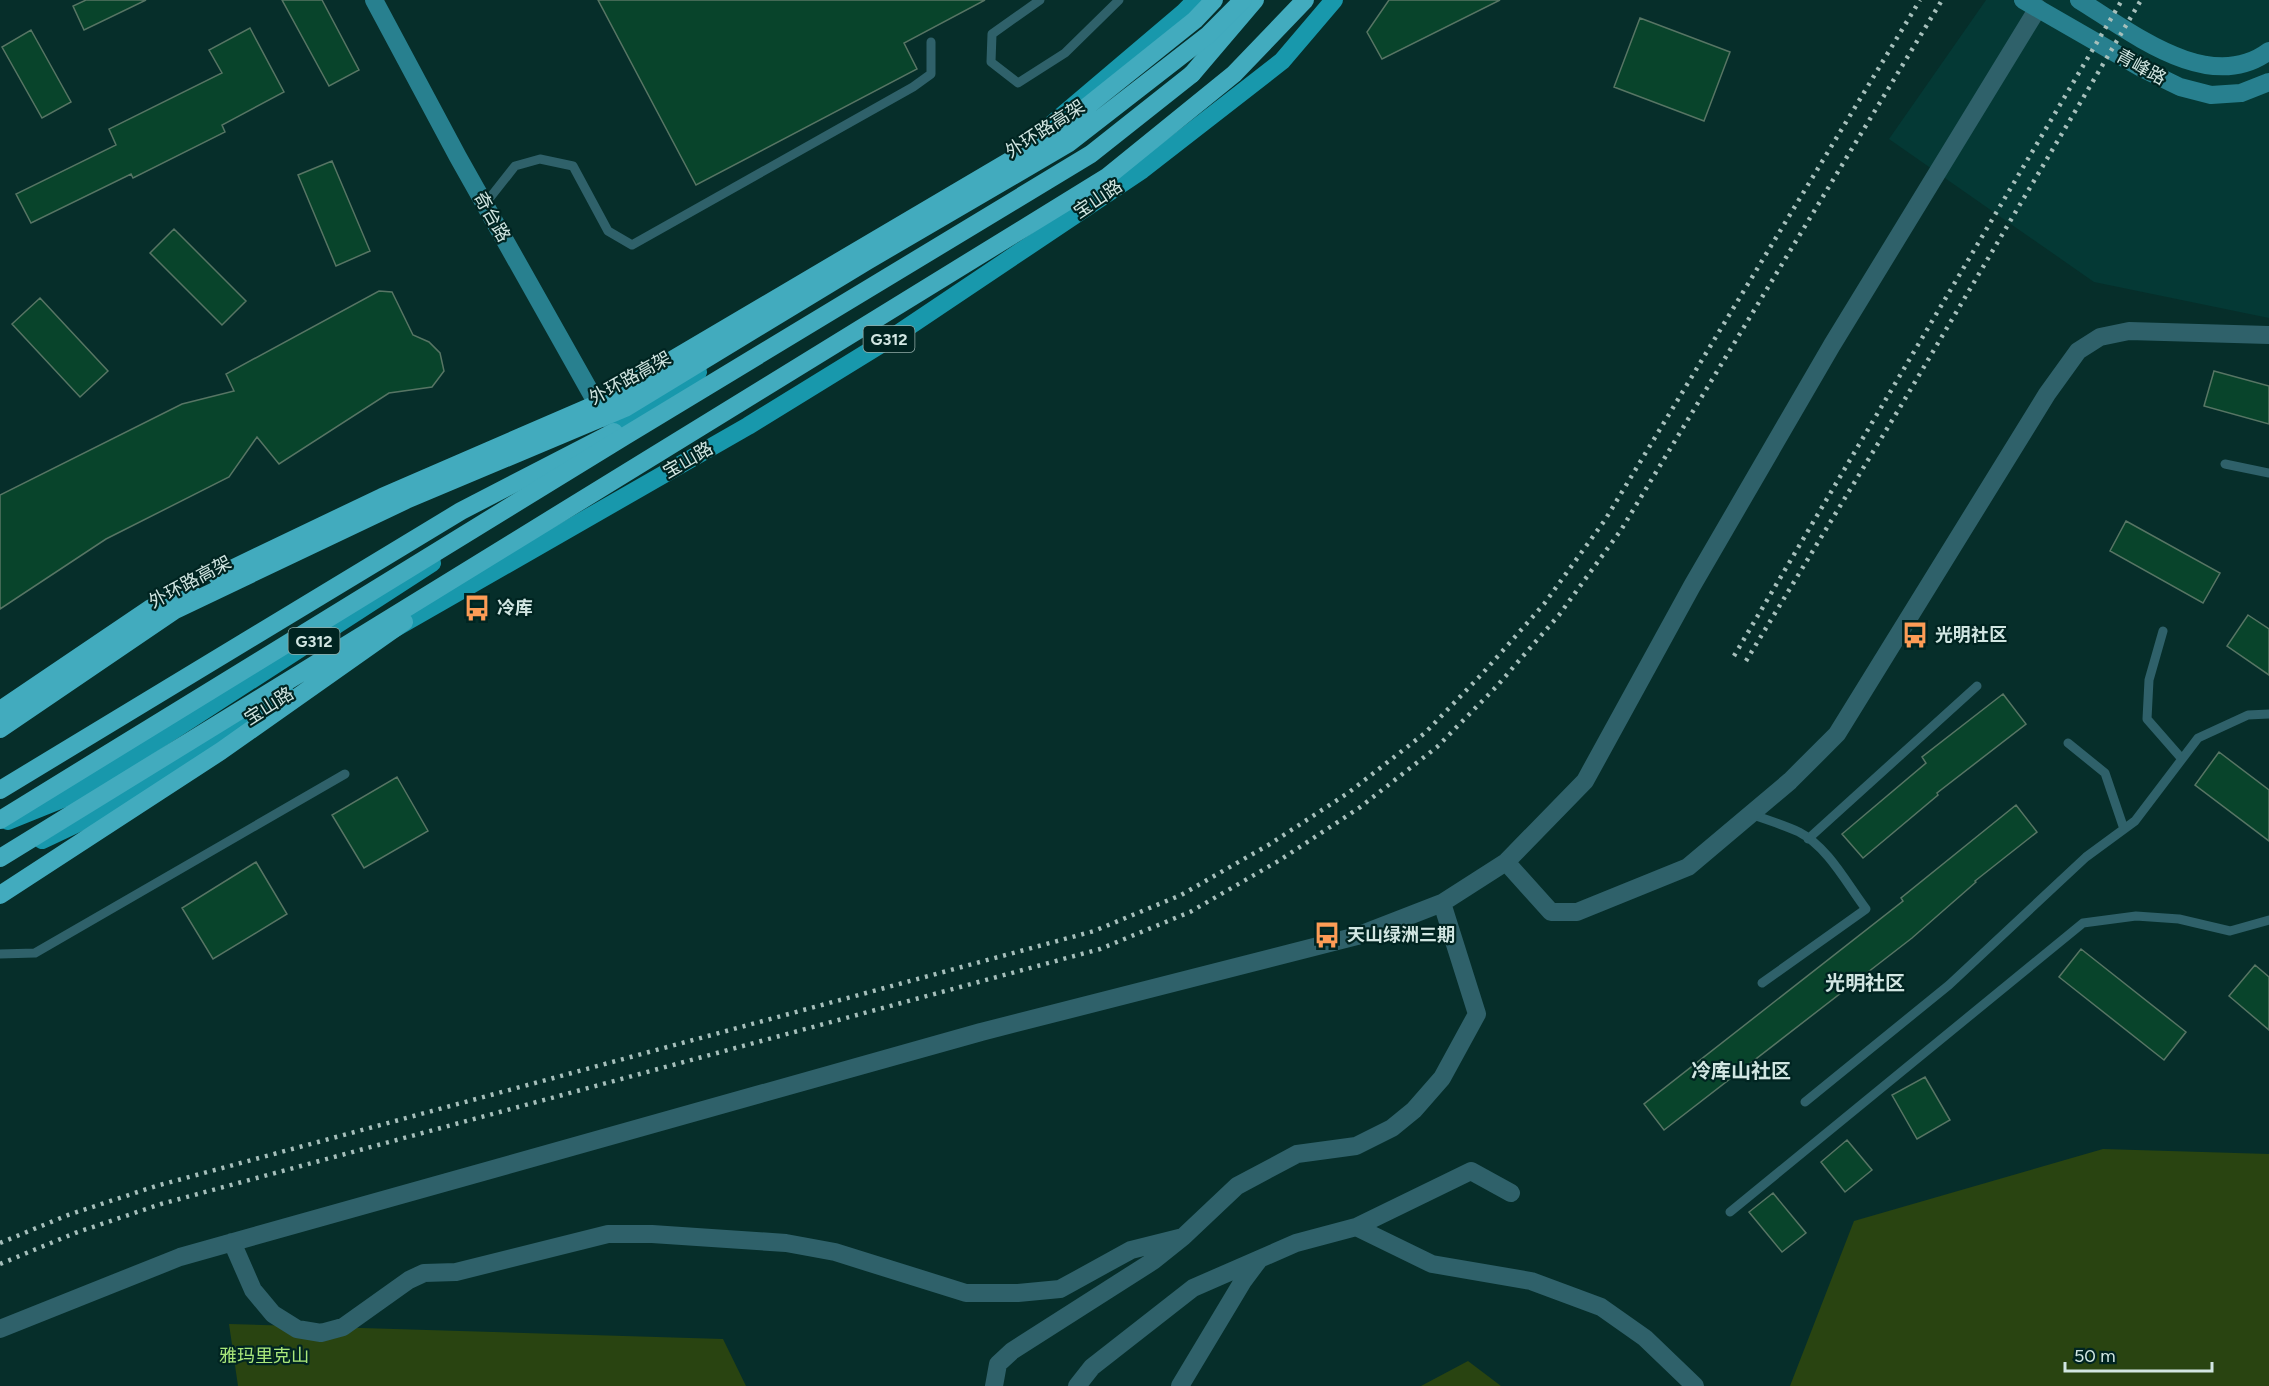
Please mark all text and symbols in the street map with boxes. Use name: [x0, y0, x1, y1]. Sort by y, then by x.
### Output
street label: 青峰路: [2112, 44, 2170, 90]
street label: 外环路高架: [1001, 95, 1089, 163]
street label: 宝山路: [1069, 175, 1127, 223]
street label: 奇台路: [469, 188, 515, 246]
road number: G312: [864, 326, 914, 352]
street label: 外环路高架: [585, 347, 675, 409]
street label: 宝山路: [659, 437, 717, 483]
street label: 外环路高架: [145, 551, 235, 613]
bus stop icon: 冷库: [462, 593, 492, 623]
place label: 冷库: [497, 597, 533, 619]
bus stop icon: 光明社区: [1900, 620, 1930, 650]
place label: 光明社区: [1935, 624, 2007, 646]
road number: G312: [288, 628, 340, 654]
street label: 宝山路: [240, 682, 298, 730]
bus stop icon: 天山绿洲三期: [1312, 920, 1342, 950]
place label: 天山绿洲三期: [1347, 924, 1455, 946]
district label: 光明社区: [1825, 971, 1905, 995]
district label: 冷库山社区: [1691, 1059, 1791, 1083]
scale bar: [2065, 1335, 2212, 1373]
park label: 雅玛里克山: [219, 1345, 309, 1367]
text: 50 m: [2074, 1345, 2116, 1367]

